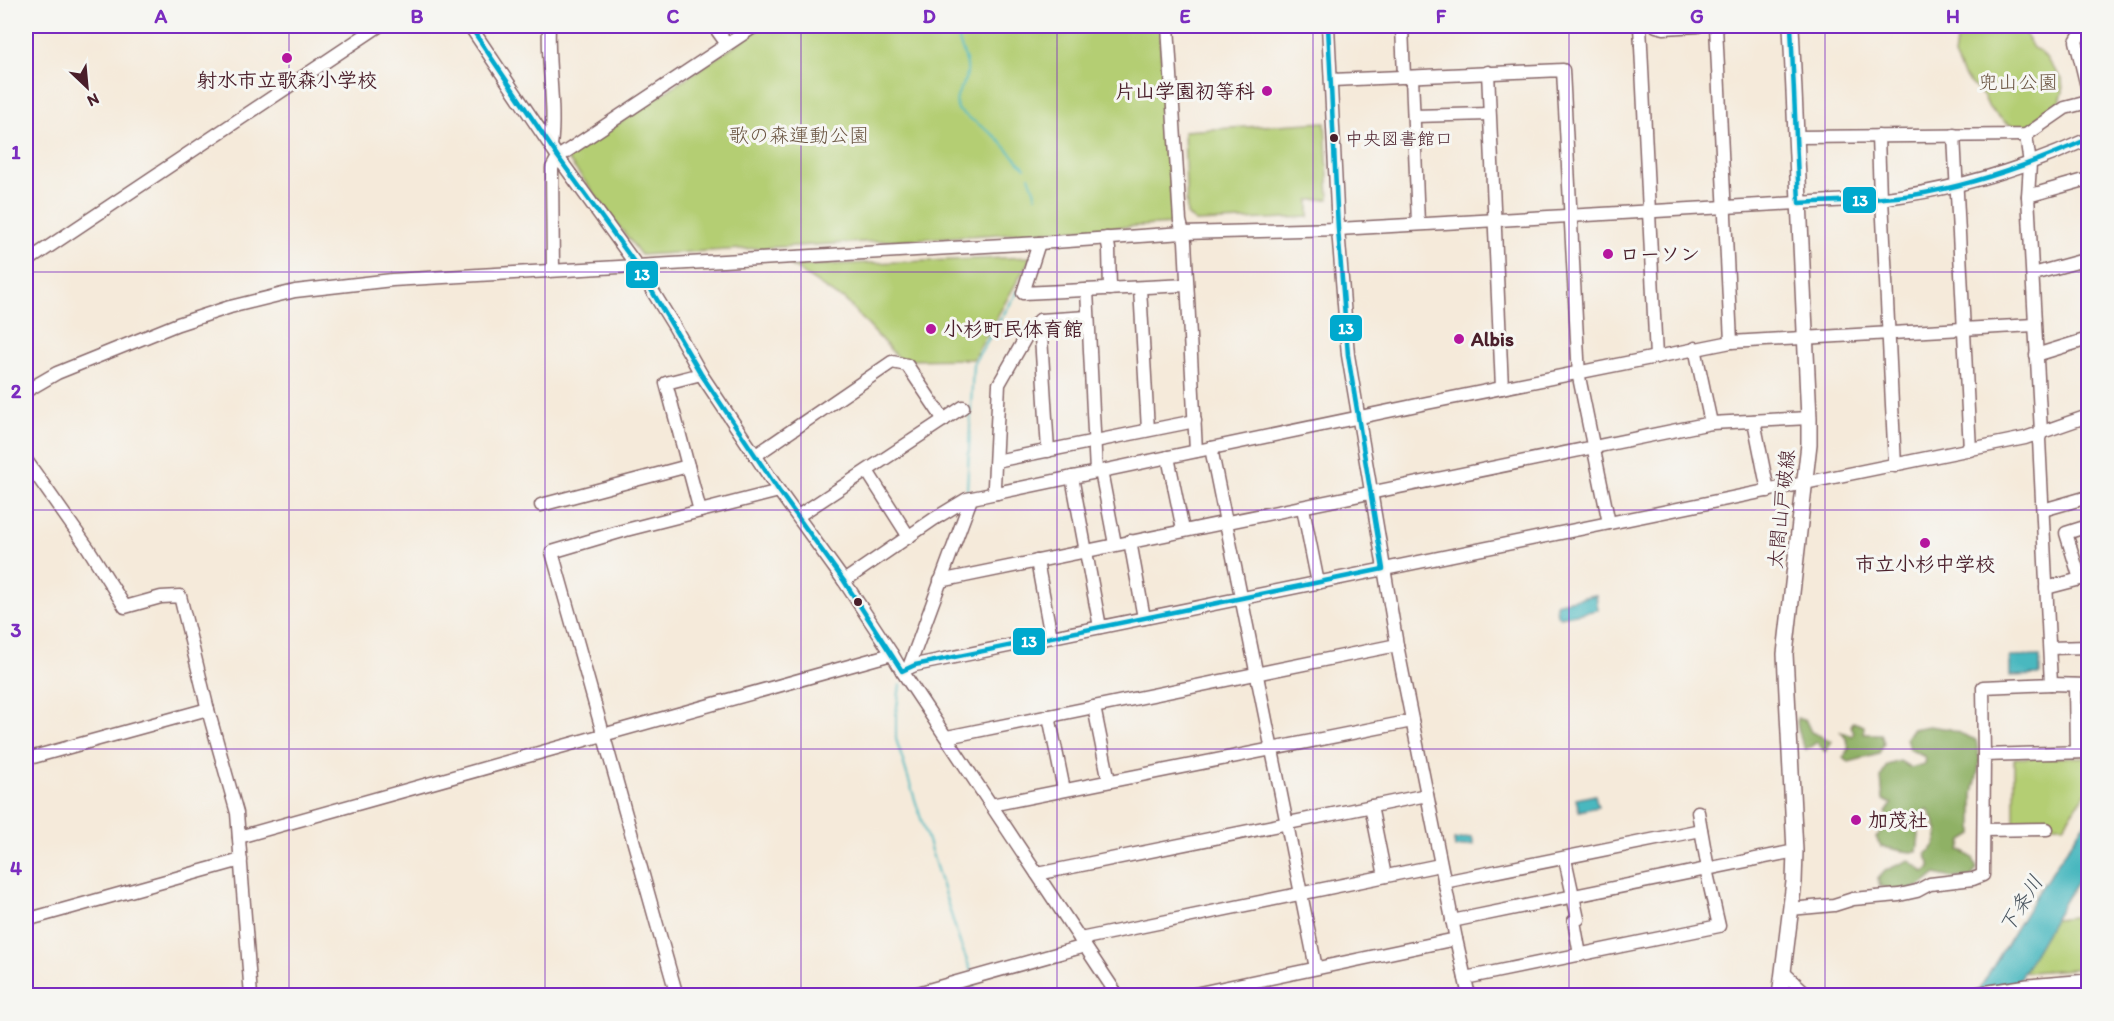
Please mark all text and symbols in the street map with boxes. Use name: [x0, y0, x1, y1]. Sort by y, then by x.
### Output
text: A: [154, 4, 168, 28]
text: B: [411, 4, 424, 28]
text: C: [667, 4, 680, 28]
text: D: [922, 4, 936, 28]
text: E: [1179, 4, 1191, 28]
text: F: [1436, 4, 1447, 28]
text: G: [1690, 4, 1704, 28]
text: H: [1946, 4, 1960, 28]
marker: 射水市立歌森小学校: [280, 51, 294, 65]
north arrow: [57, 57, 117, 117]
place label: 射水市立歌森小学校: [197, 68, 377, 92]
park label: 兜山公園: [1978, 70, 2058, 94]
place label: 片山学園初等科: [1115, 79, 1255, 103]
marker: 片山学園初等科: [1260, 84, 1274, 98]
text: N: [84, 89, 102, 111]
park label: 歌の森運動公園: [729, 123, 869, 147]
place label: 中央図書館口: [1345, 128, 1453, 150]
marker: 中央図書館口: [1328, 132, 1340, 144]
text: 1: [11, 140, 21, 164]
line badge: 13: [1842, 186, 1877, 214]
text: 13: [1852, 191, 1868, 210]
place label: ローソン: [1620, 242, 1700, 266]
marker: ローソン: [1601, 247, 1615, 261]
line badge: 13: [625, 260, 659, 289]
text: 13: [634, 265, 650, 284]
line badge: 13: [1329, 314, 1363, 342]
place label: 小杉町民体育館: [943, 317, 1083, 341]
text: 13: [1338, 319, 1354, 338]
marker: 小杉町民体育館: [924, 322, 938, 336]
place label: Albis: [1470, 327, 1514, 351]
marker: Albis: [1452, 332, 1466, 346]
text: 2: [11, 379, 22, 403]
street label: 太閤山戸破線: [1763, 448, 1799, 570]
marker: 市立小杉中学校: [1918, 536, 1932, 550]
place label: 市立小杉中学校: [1855, 552, 1995, 576]
unlabelled marker: [852, 596, 864, 608]
text: 3: [11, 618, 22, 642]
line badge: 13: [1012, 627, 1046, 656]
text: 13: [1021, 632, 1037, 651]
place label: 加茂社: [1868, 808, 1928, 832]
marker: 加茂社: [1849, 813, 1863, 827]
text: 4: [10, 856, 22, 880]
water label: 下条川: [1993, 870, 2048, 937]

